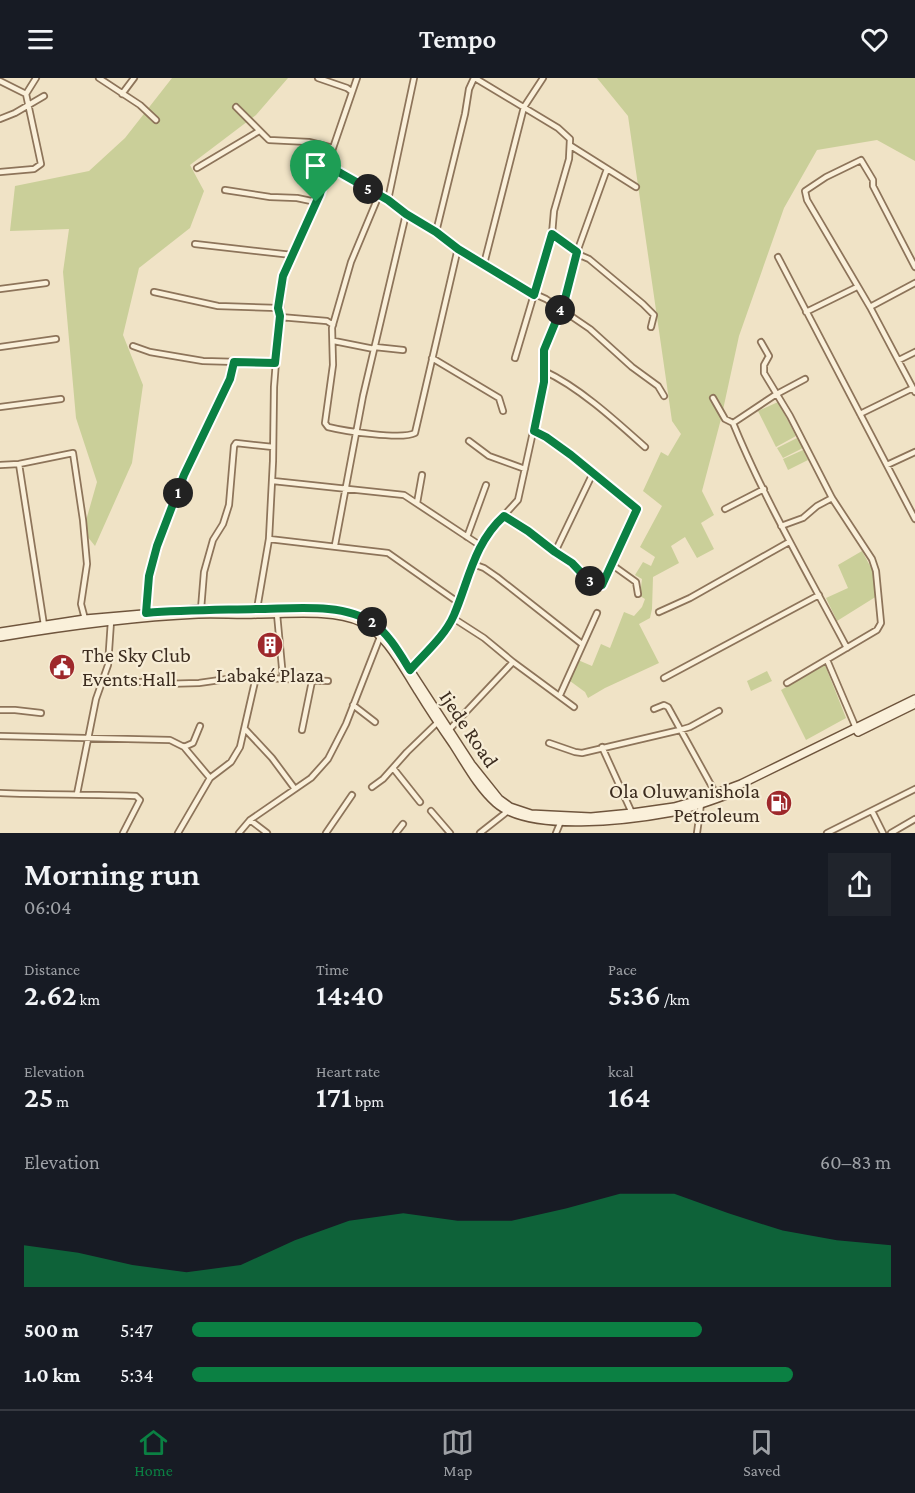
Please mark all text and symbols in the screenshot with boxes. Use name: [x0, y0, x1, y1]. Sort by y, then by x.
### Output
icon: menu: [24, 23, 57, 56]
icon: heart: [858, 23, 891, 56]
text: Tempo: [419, 24, 496, 54]
pin: [290, 140, 341, 202]
icon: arrive: [299, 149, 332, 182]
pin: 5: [353, 174, 383, 204]
text: 5: [364, 180, 372, 197]
pin: 4: [545, 295, 575, 325]
text: 4: [556, 301, 564, 318]
pin: 1: [163, 478, 193, 508]
text: 1: [175, 484, 181, 501]
pin: 3: [575, 566, 605, 596]
text: 3: [586, 572, 594, 589]
pin: 2: [357, 607, 387, 637]
text: 2: [368, 613, 376, 630]
building icon: Labaké Plaza: [255, 630, 285, 660]
place label: The Sky Club Events Hall: [82, 643, 191, 691]
public building icon: The Sky Club Events Hall: [47, 652, 77, 682]
place label: Labaké Plaza: [216, 663, 324, 687]
street label: Ijede Road: [435, 686, 503, 772]
place label: Ola Oluwanishola Petroleum: [609, 779, 760, 827]
fuel station icon: Ola Oluwanishola Petroleum: [764, 788, 794, 818]
button: share: [828, 853, 891, 916]
text: Morning run: [24, 855, 200, 892]
text: 06:04: [24, 896, 72, 918]
text: Distance: [24, 961, 80, 978]
text: Time: [316, 961, 349, 978]
text: Pace: [608, 961, 637, 978]
text: 2.62: [24, 978, 77, 1011]
text: 14:40: [316, 978, 384, 1011]
text: 5:36: [608, 978, 661, 1011]
text: km: [77, 991, 100, 1008]
text: /km: [661, 991, 690, 1008]
text: Elevation: [24, 1063, 85, 1080]
text: Heart rate: [316, 1063, 380, 1080]
text: kcal: [608, 1063, 634, 1080]
text: 25: [24, 1080, 53, 1113]
text: 171: [316, 1080, 352, 1113]
text: 164: [608, 1080, 650, 1113]
text: m: [53, 1093, 69, 1110]
text: bpm: [352, 1093, 384, 1110]
text: Elevation: [24, 1151, 100, 1173]
text: 60–83 m: [820, 1151, 891, 1173]
text: 500 m: [24, 1319, 79, 1341]
text: 5:47: [120, 1319, 153, 1341]
text: 1.0 km: [24, 1364, 80, 1386]
text: 5:34: [120, 1364, 154, 1386]
tab: Home: [134, 1426, 173, 1479]
tab: Map: [441, 1426, 474, 1479]
tab: Saved: [743, 1426, 781, 1479]

